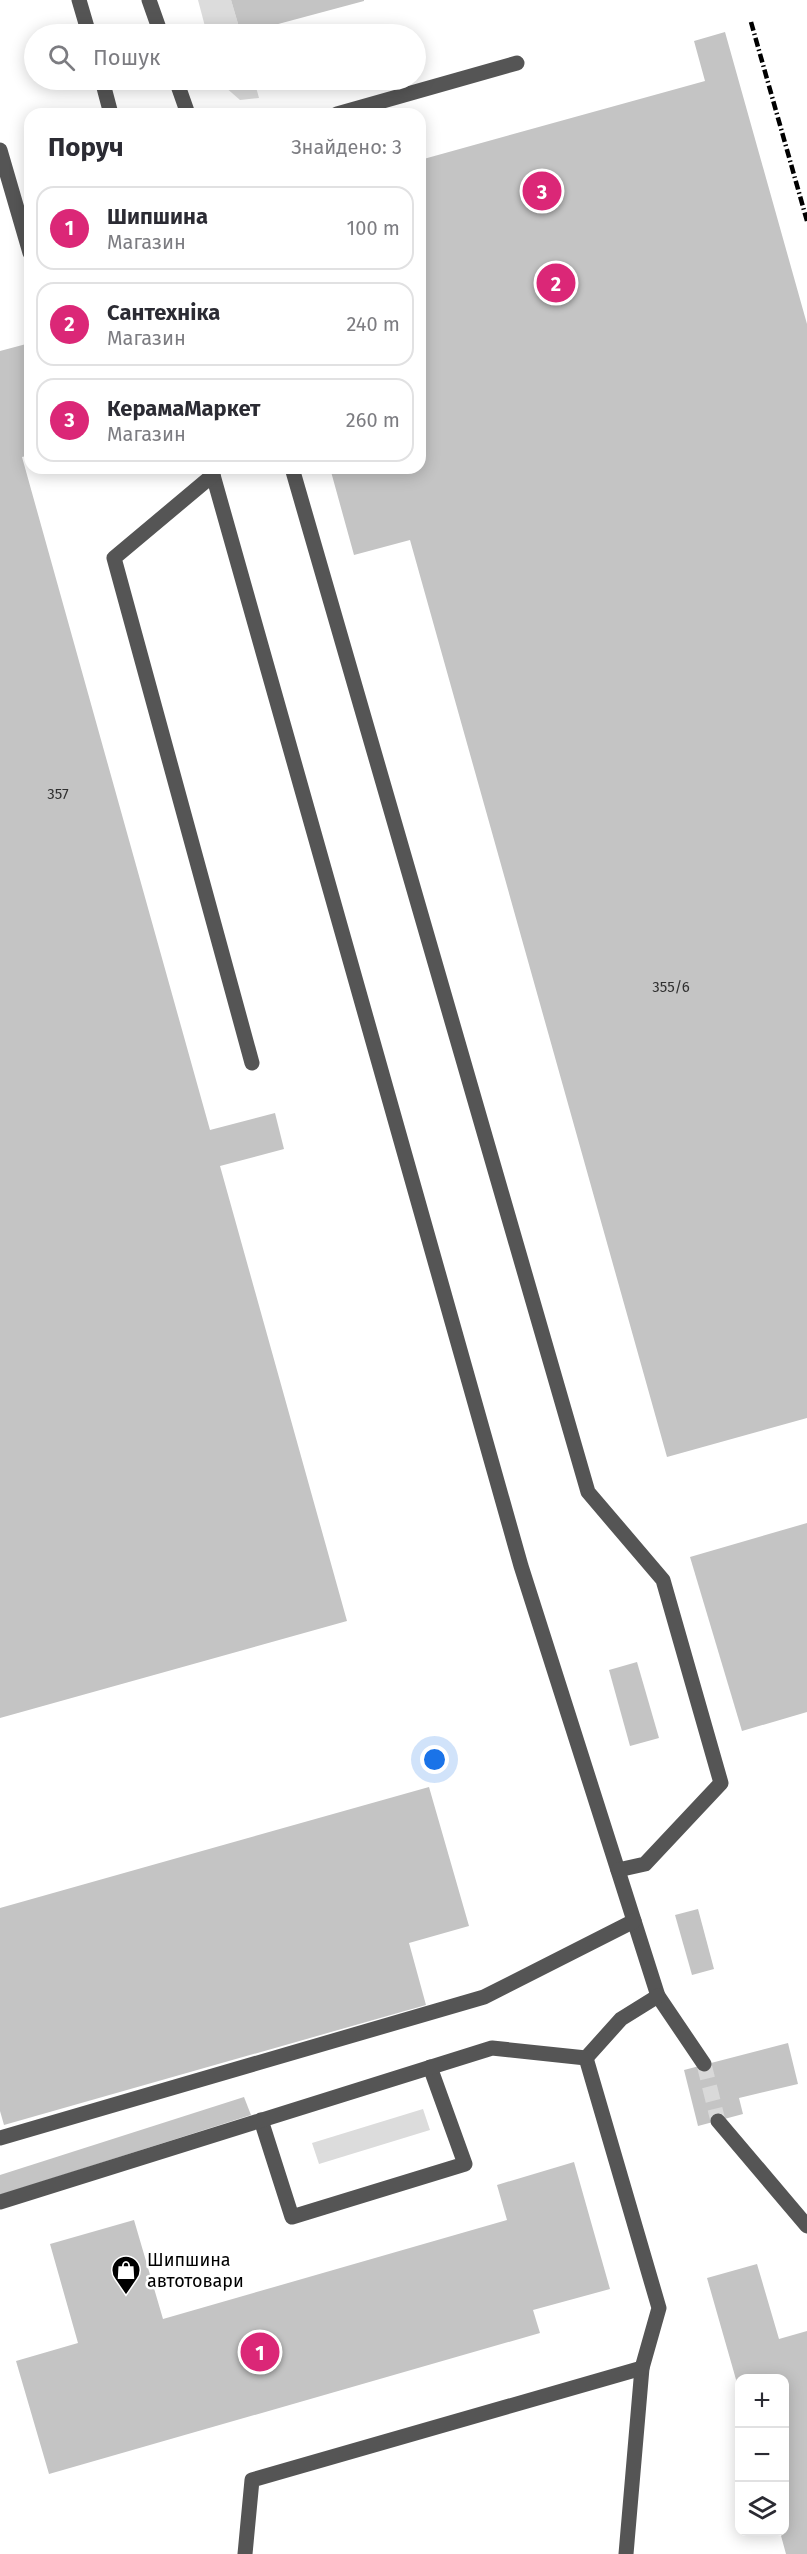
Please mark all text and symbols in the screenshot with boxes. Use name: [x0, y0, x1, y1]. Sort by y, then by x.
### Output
search box: [24, 24, 426, 90]
icon: search: [45, 41, 78, 74]
text: Пошук: [93, 44, 160, 71]
text: Поруч: [48, 132, 124, 163]
text: Знайдено: 3: [291, 135, 402, 159]
pin: 3: [522, 168, 562, 213]
text: Шипшина: [107, 203, 208, 230]
text: 1: [65, 216, 74, 240]
text: 100 m: [347, 216, 400, 240]
text: Магазин: [107, 230, 186, 254]
pin: 2: [536, 260, 576, 306]
text: Сантехніка: [107, 299, 220, 326]
text: 2: [64, 312, 75, 336]
text: 240 m: [346, 312, 400, 336]
text: Магазин: [107, 326, 186, 350]
text: КерамаМаркет: [107, 395, 261, 422]
text: 3: [64, 408, 75, 432]
text: 260 m: [346, 408, 400, 432]
text: Магазин: [107, 422, 186, 446]
house number: 357: [47, 785, 69, 803]
house number: 355/6: [652, 978, 690, 996]
your location: [420, 1745, 449, 1774]
place label: Шипшина автотовари: [147, 2249, 244, 2292]
shop icon: Шипшина автотовари: [110, 2254, 142, 2296]
pin: 1: [240, 2330, 280, 2374]
map controls: [735, 2374, 789, 2536]
button: +: [735, 2374, 789, 2428]
button: −: [735, 2428, 789, 2482]
button: layers: [735, 2482, 789, 2536]

